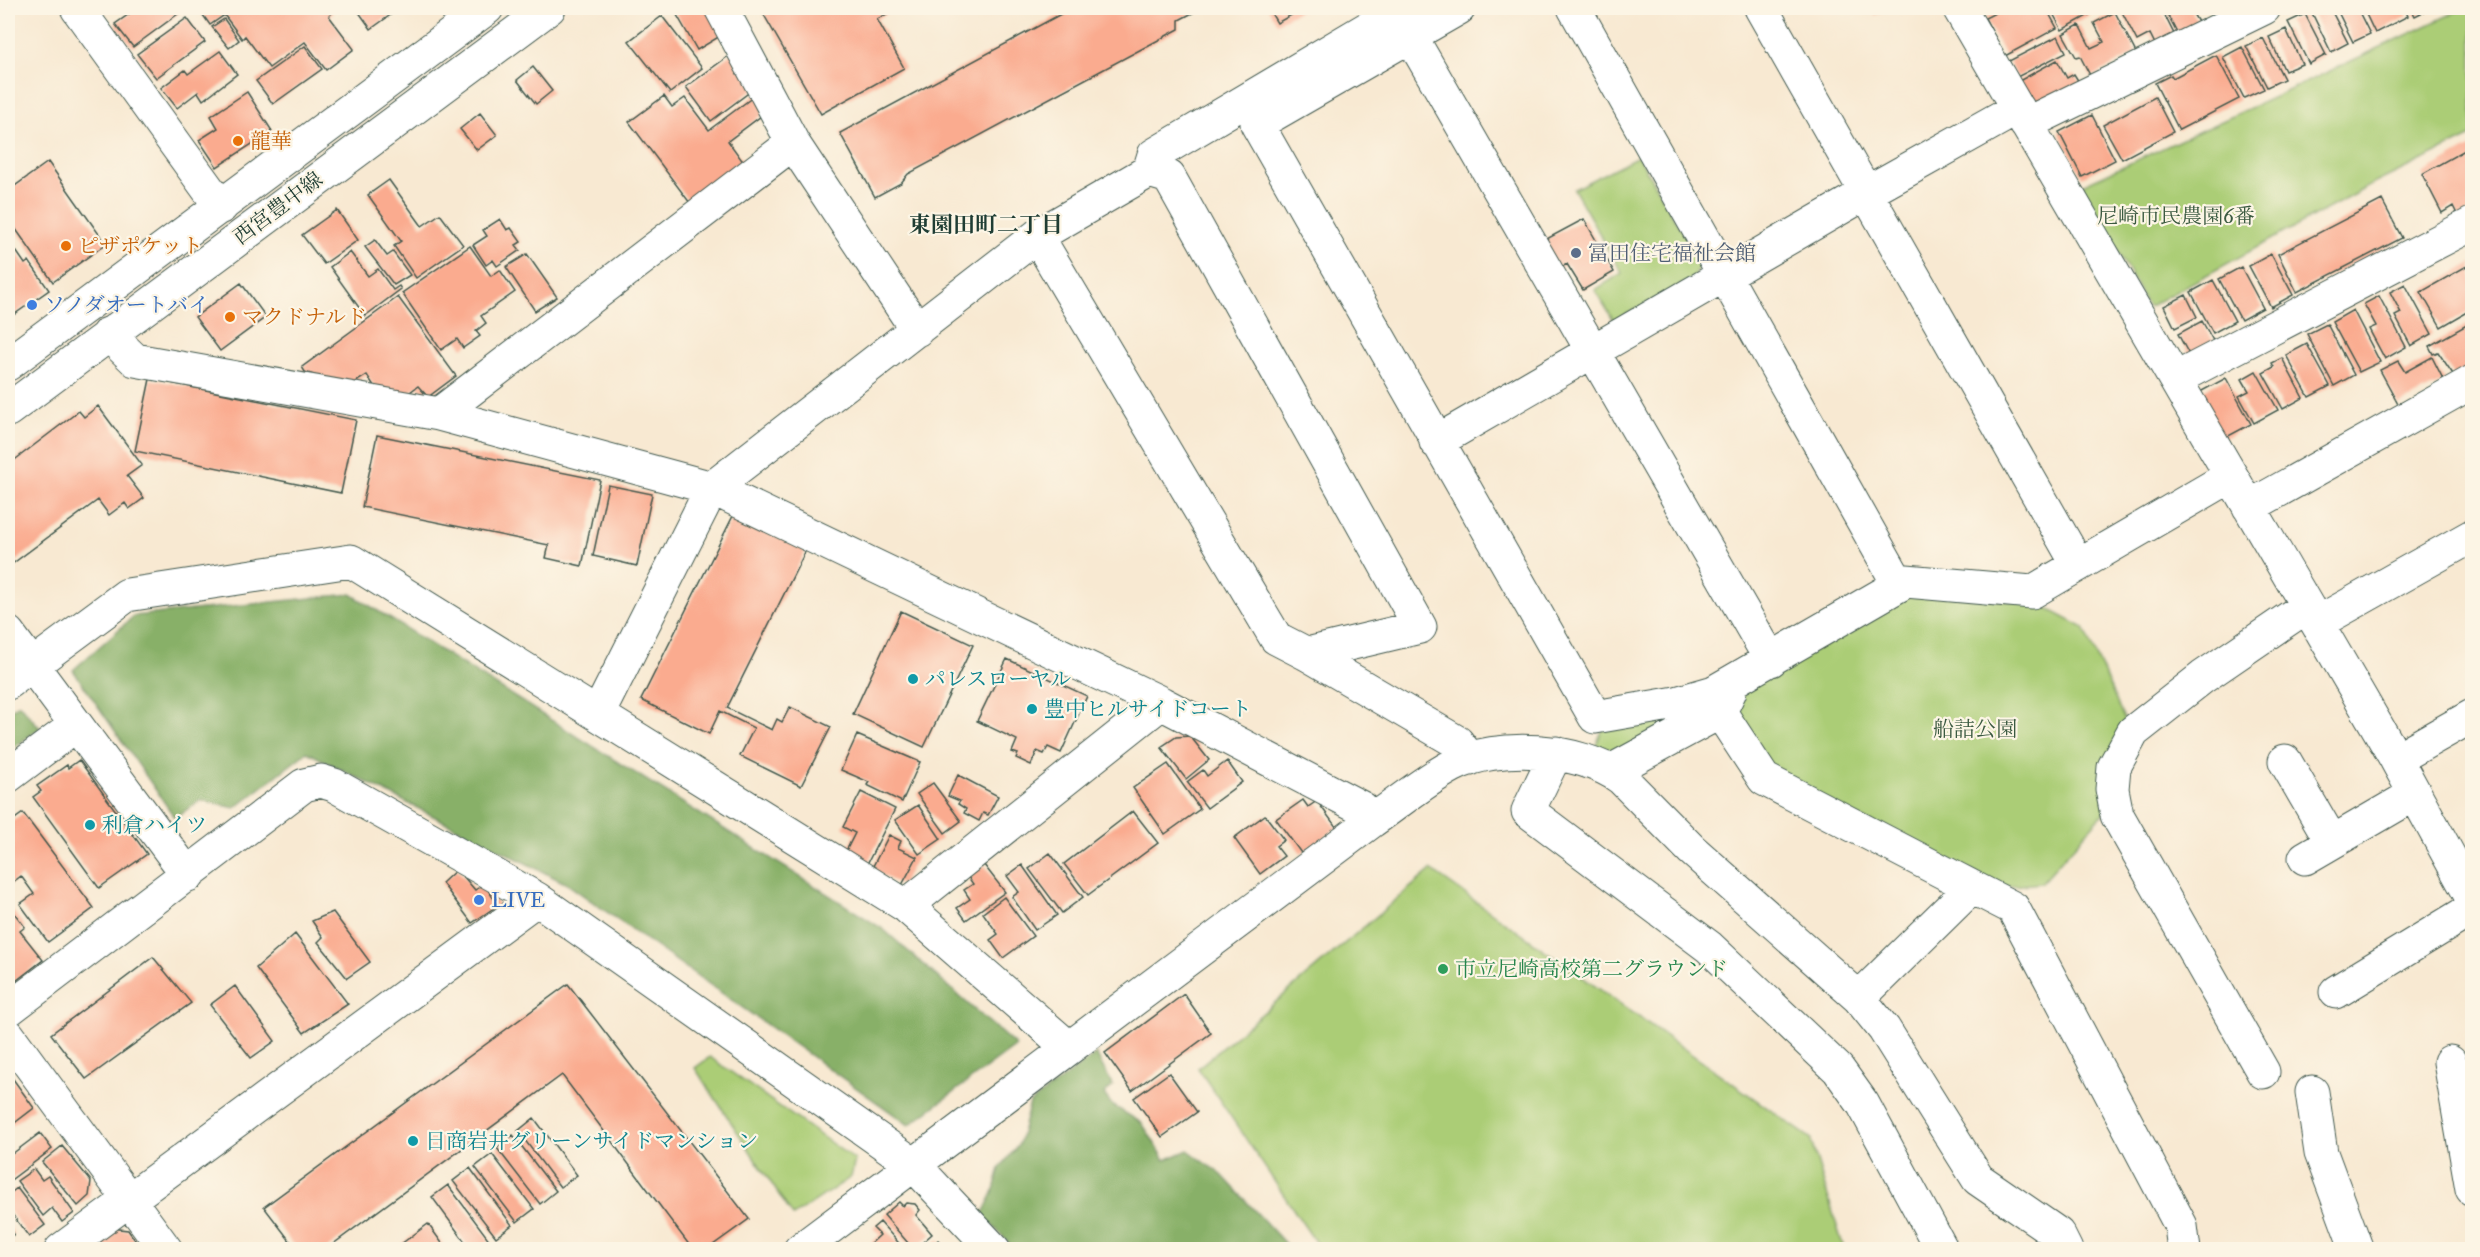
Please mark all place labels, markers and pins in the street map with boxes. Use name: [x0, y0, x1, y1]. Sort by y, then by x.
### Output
place label: 龍華: [250, 128, 292, 154]
marker: 龍華: [231, 134, 245, 148]
place label: ピザポケット: [78, 233, 203, 259]
marker: ピザポケット: [59, 239, 73, 253]
place label: 冨田住宅福祉会館: [1588, 240, 1756, 266]
marker: 冨田住宅福祉会館: [1569, 246, 1583, 260]
place label: ソノダオートバイ: [44, 292, 209, 318]
marker: ソノダオートバイ: [25, 298, 39, 312]
place label: マクドナルド: [242, 304, 367, 330]
marker: マクドナルド: [223, 310, 237, 324]
place label: パレスローヤル: [925, 666, 1071, 692]
marker: パレスローヤル: [906, 672, 920, 686]
place label: 豊中ヒルサイドコート: [1044, 696, 1252, 722]
marker: 豊中ヒルサイドコート: [1025, 702, 1039, 716]
place label: 利倉ハイツ: [102, 812, 207, 838]
marker: 利倉ハイツ: [83, 818, 97, 832]
place label: LIVE: [491, 887, 545, 913]
marker: LIVE: [472, 893, 486, 907]
place label: 市立尼崎高校第二グラウンド: [1455, 956, 1728, 982]
marker: 市立尼崎高校第二グラウンド: [1436, 962, 1450, 976]
place label: 日商岩井グリーンサイドマンション: [425, 1128, 758, 1154]
marker: 日商岩井グリーンサイドマンション: [406, 1134, 420, 1148]

